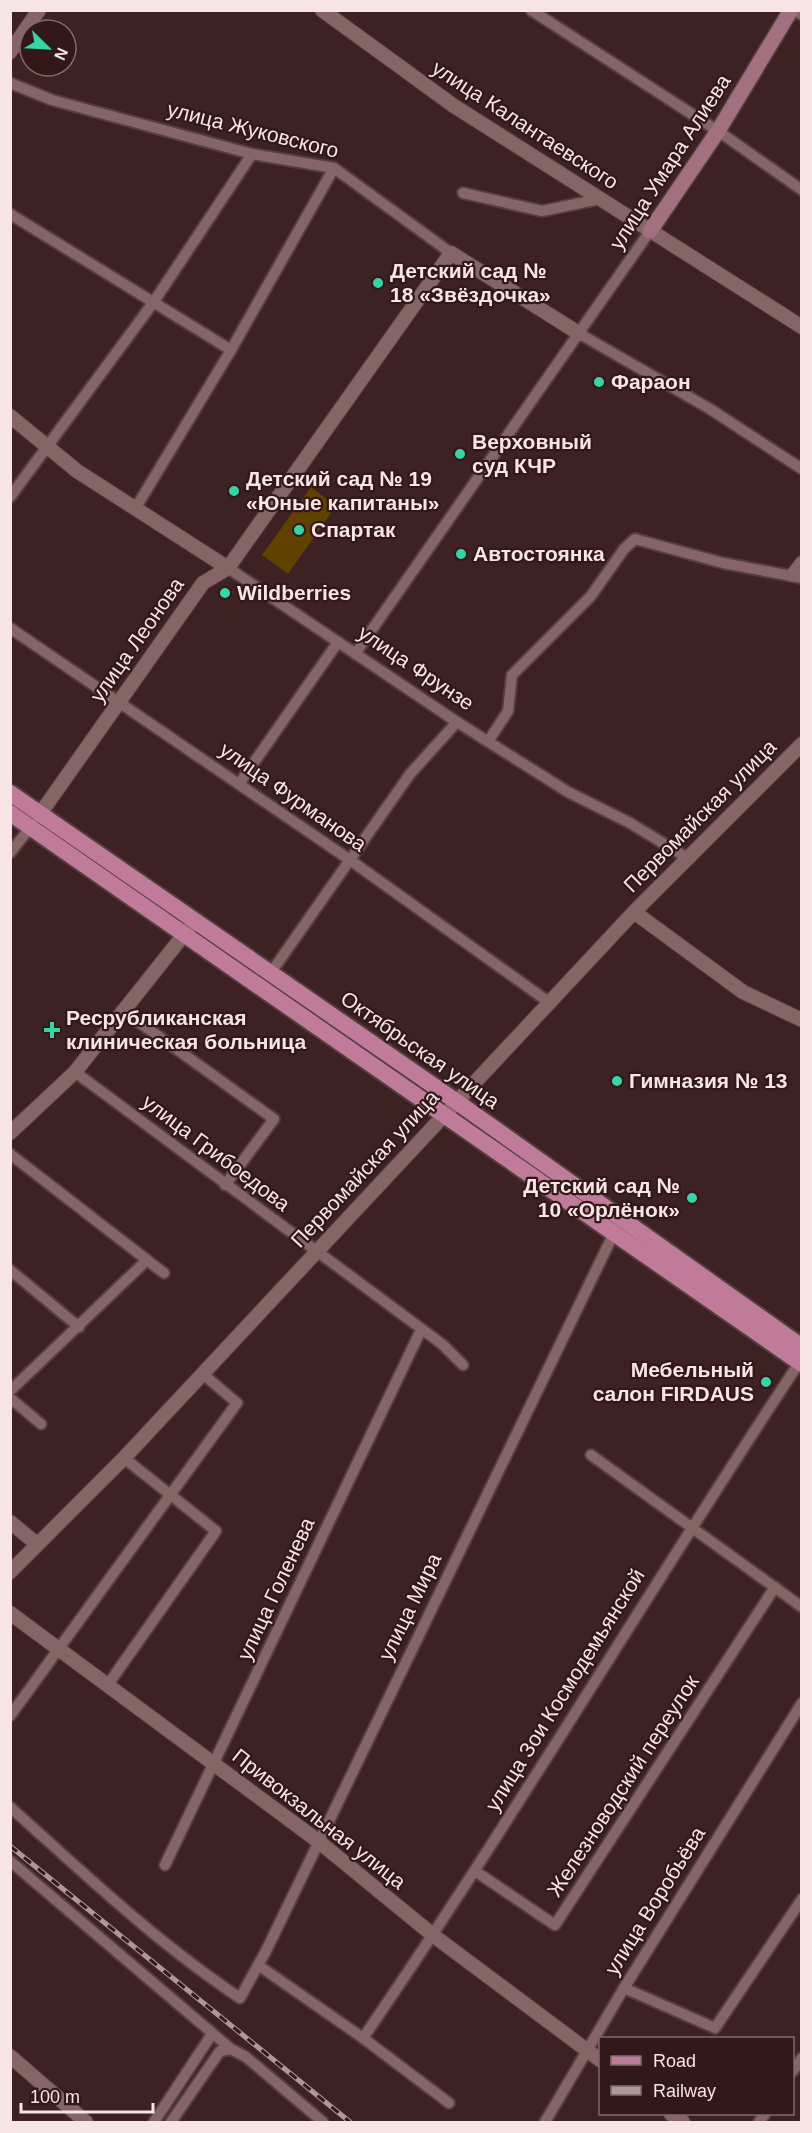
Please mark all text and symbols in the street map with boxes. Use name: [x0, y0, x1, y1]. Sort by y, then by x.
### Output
north arrow: [18, 18, 78, 78]
text: N: [51, 45, 71, 63]
street label: улица Калантаевского: [428, 56, 623, 193]
street label: улица Умара Алиева: [605, 70, 735, 253]
street label: улица Жуковского: [165, 97, 341, 162]
place label: Детский сад № 18 «Звёздочка»: [390, 259, 551, 306]
marker: Детский сад № 18 «Звёздочка»: [371, 276, 385, 290]
place label: Фараон: [611, 370, 691, 393]
marker: Фараон: [592, 375, 606, 389]
place label: Верховный суд КЧР: [472, 430, 592, 477]
marker: Верховный суд КЧР: [453, 447, 467, 461]
place label: Детский сад № 19 «Юные капитаны»: [246, 467, 440, 514]
marker: Детский сад № 19 «Юные капитаны»: [227, 484, 241, 498]
place label: Спартак: [311, 518, 396, 541]
marker: Спартак: [292, 523, 306, 537]
place label: Автостоянка: [473, 542, 605, 565]
marker: Автостоянка: [454, 547, 468, 561]
street label: улица Леонова: [85, 573, 188, 706]
place label: Wildberries: [237, 581, 351, 604]
marker: Wildberries: [218, 586, 232, 600]
street label: улица Фрунзе: [354, 621, 478, 715]
street label: Первомайская улица: [619, 735, 781, 896]
street label: улица Фурманова: [216, 737, 371, 856]
street label: Октябрьская улица: [337, 986, 504, 1113]
place label: Ресрубликанская клиническая больница: [66, 1006, 306, 1053]
marker: Ресрубликанская клиническая больница: [43, 1021, 61, 1039]
place label: Гимназия № 13: [629, 1069, 787, 1092]
marker: Гимназия № 13: [610, 1074, 624, 1088]
street label: Первомайская улица: [286, 1085, 443, 1252]
street label: улица Грибоедова: [138, 1090, 295, 1216]
place label: Детский сад № 10 «Орлёнок»: [523, 1174, 680, 1221]
marker: Детский сад № 10 «Орлёнок»: [685, 1191, 699, 1205]
place label: Мебельный салон FIRDAUS: [593, 1358, 754, 1405]
marker: Мебельный салон FIRDAUS: [759, 1375, 773, 1389]
street label: улица Голенева: [232, 1514, 319, 1664]
street label: улица Мира: [374, 1549, 445, 1664]
street label: улица Зои Космодемьянской: [480, 1564, 649, 1815]
street label: Железноводский переулок: [542, 1670, 703, 1901]
street label: Привокзальная улица: [228, 1744, 411, 1894]
street label: улица Воробьёва: [600, 1822, 710, 1979]
legend: [599, 2037, 794, 2115]
text: Road: [653, 2051, 696, 2071]
scale bar: [21, 2076, 153, 2114]
text: Railway: [653, 2081, 716, 2101]
text: 100 m: [30, 2087, 80, 2107]

